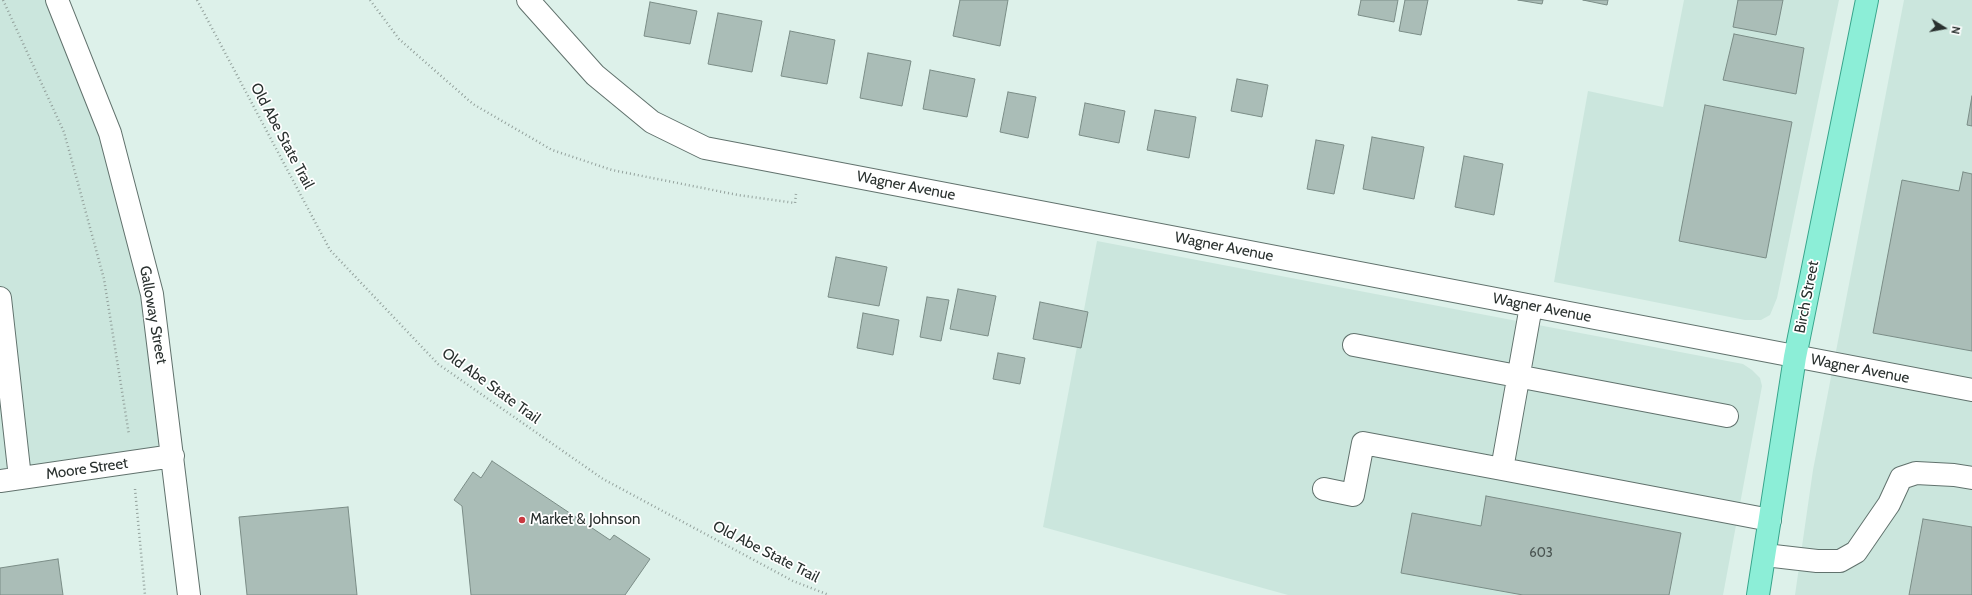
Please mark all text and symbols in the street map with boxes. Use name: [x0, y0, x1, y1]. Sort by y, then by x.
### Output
north arrow: [1924, 8, 1964, 48]
text: N: [1948, 25, 1963, 35]
street label: Old Abe State Trail: [247, 80, 317, 192]
street label: Wagner Avenue: [855, 168, 957, 204]
street label: Wagner Avenue: [1173, 229, 1275, 265]
street label: Birch Street: [1791, 259, 1823, 335]
street label: Galloway Street: [135, 264, 171, 366]
street label: Wagner Avenue: [1491, 290, 1593, 326]
street label: Old Abe State Trail: [438, 344, 544, 428]
street label: Wagner Avenue: [1809, 351, 1911, 387]
street label: Moore Street: [45, 454, 129, 484]
place label: Market & Johnson: [530, 511, 640, 529]
marker: Market & Johnson: [517, 515, 527, 525]
street label: Old Abe State Trail: [710, 517, 822, 587]
house number: 603: [1529, 545, 1553, 561]

